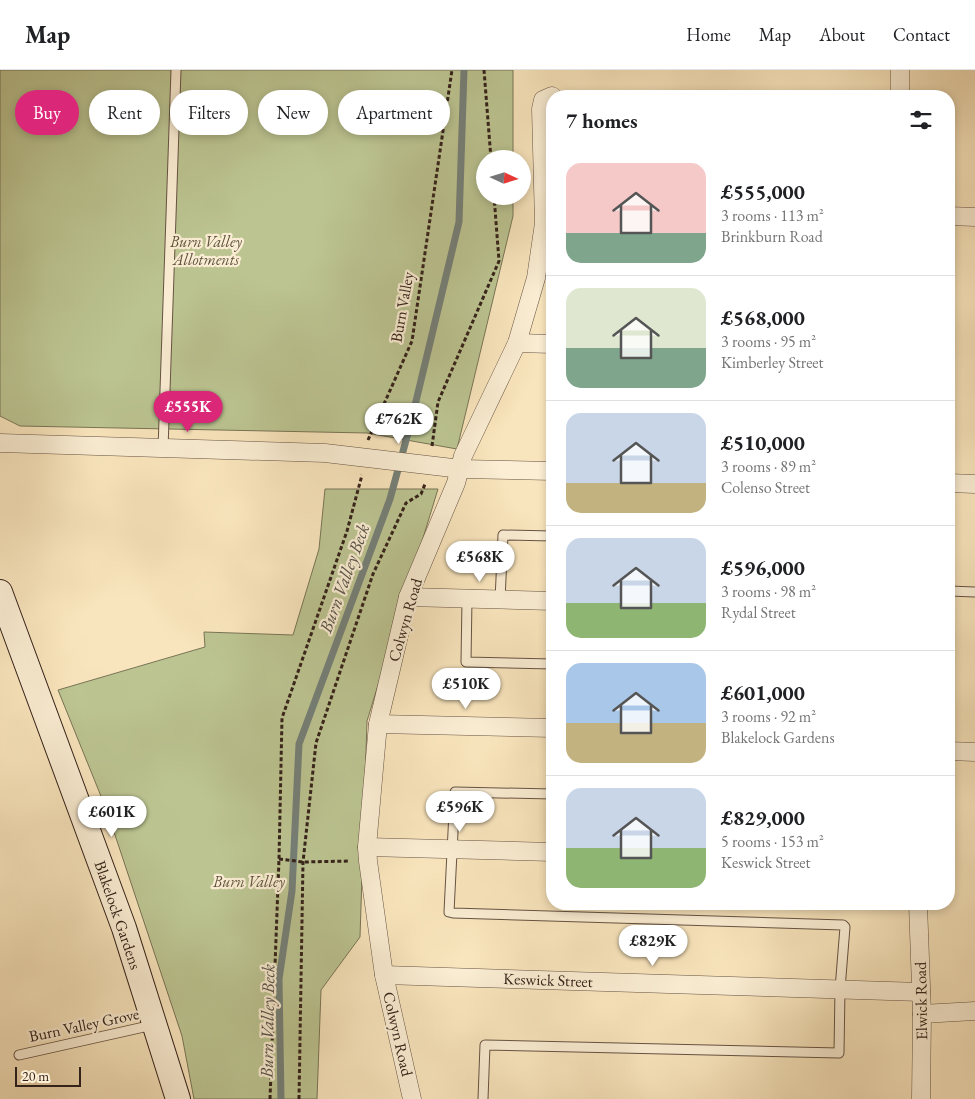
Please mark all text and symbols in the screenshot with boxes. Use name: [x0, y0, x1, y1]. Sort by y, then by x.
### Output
text: Map: [25, 19, 70, 50]
text: Home: [686, 23, 731, 46]
text: Map: [759, 23, 791, 46]
text: About: [819, 23, 865, 46]
text: Contact: [893, 23, 950, 46]
chip: Buy: [15, 90, 79, 135]
chip: Rent: [89, 90, 160, 135]
chip: Filters: [170, 90, 248, 135]
chip: New: [258, 90, 328, 135]
chip: Apartment: [338, 90, 450, 135]
icon: filters: [907, 106, 935, 134]
text: 7 homes: [566, 107, 638, 134]
north arrow: [476, 150, 531, 205]
map controls: [476, 150, 531, 205]
text: £555,000: [721, 178, 805, 205]
icon: home: [606, 183, 666, 243]
text: 3 rooms · 113 m²: [721, 205, 824, 226]
text: Brinkburn Road: [721, 226, 823, 247]
park label: Burn Valley Allotments: [169, 231, 242, 270]
street label: Burn Valley: [385, 269, 419, 344]
text: £568,000: [721, 304, 805, 331]
icon: home: [606, 308, 666, 368]
text: 3 rooms · 95 m²: [721, 331, 816, 352]
text: Kimberley Street: [721, 352, 824, 373]
pin: £555K: [153, 390, 223, 433]
text: £555K: [165, 396, 211, 417]
pin: £762K: [364, 402, 434, 445]
text: £762K: [376, 408, 422, 429]
text: £510,000: [721, 429, 805, 456]
icon: home: [606, 433, 666, 493]
text: 3 rooms · 89 m²: [721, 456, 816, 477]
text: Colenso Street: [721, 477, 810, 498]
water label: Burn Valley Beck: [313, 520, 375, 637]
pin: £568K: [445, 540, 515, 583]
text: £568K: [457, 546, 503, 567]
text: £596,000: [721, 554, 805, 581]
icon: home: [606, 558, 666, 618]
street label: Colwyn Road: [383, 575, 427, 664]
text: 3 rooms · 98 m²: [721, 581, 816, 602]
text: Rydal Street: [721, 602, 796, 623]
pin: £510K: [431, 668, 501, 710]
text: £510K: [443, 673, 489, 694]
text: £601,000: [721, 679, 805, 706]
icon: home: [606, 683, 666, 743]
text: 3 rooms · 92 m²: [721, 706, 816, 727]
text: Blakelock Gardens: [721, 727, 835, 748]
pin: £596K: [425, 790, 495, 833]
pin: £601K: [77, 796, 147, 838]
text: £596K: [437, 796, 483, 817]
text: £601K: [89, 801, 135, 822]
text: £829,000: [721, 804, 805, 831]
icon: home: [606, 808, 666, 868]
text: 5 rooms · 153 m²: [721, 831, 824, 852]
text: Keswick Street: [721, 852, 811, 873]
street label: Blakelock Gardens: [90, 858, 146, 972]
park label: Burn Valley: [212, 871, 285, 892]
pin: £829K: [618, 924, 688, 967]
text: £829K: [630, 930, 676, 951]
street label: Elwick Road: [910, 961, 932, 1040]
water label: Burn Valley Beck: [254, 964, 280, 1079]
street label: Keswick Street: [503, 968, 593, 992]
street label: Colwyn Road: [378, 990, 418, 1079]
street label: Burn Valley Grove: [27, 1003, 141, 1047]
scale bar: [15, 1064, 81, 1087]
text: 20 m: [22, 1067, 49, 1085]

